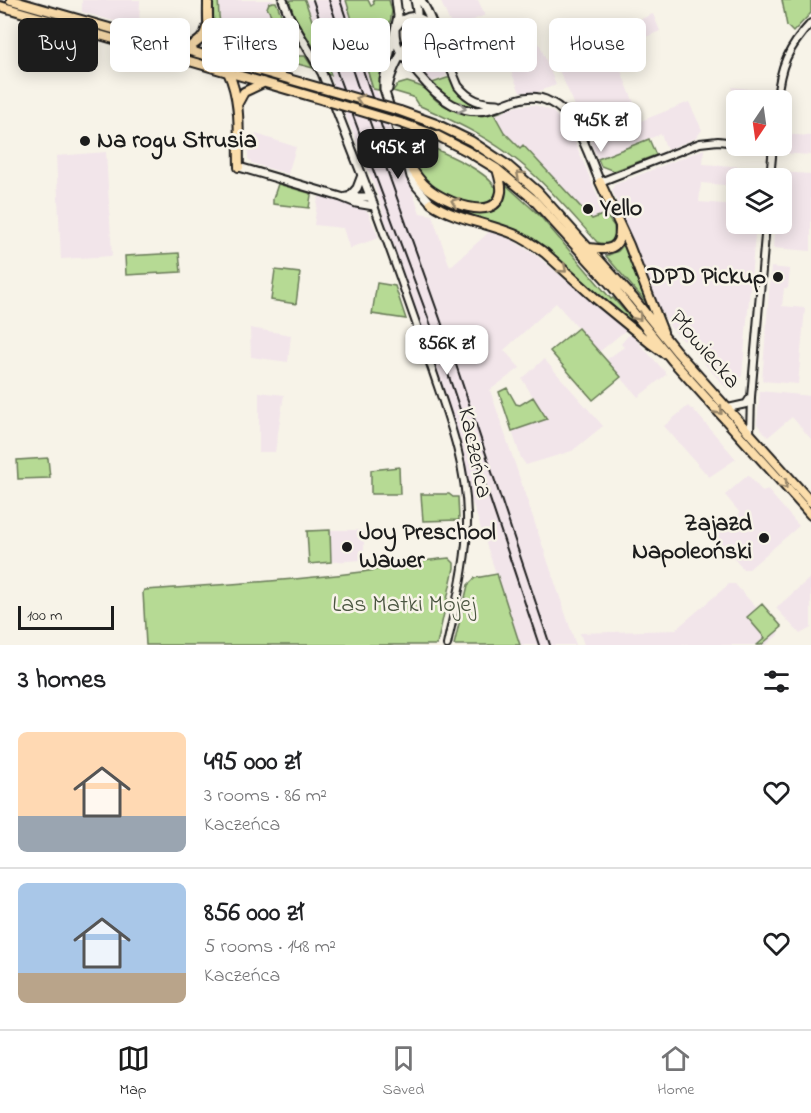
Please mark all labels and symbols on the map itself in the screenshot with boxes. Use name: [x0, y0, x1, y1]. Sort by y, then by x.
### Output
north arrow: [726, 90, 792, 156]
one-way arrow: [355, 94, 365, 107]
one-way arrow: [457, 100, 467, 113]
pin: 945K zł: [546, 102, 656, 153]
place label: Na rogu Strusia: [97, 124, 257, 160]
pin: 495K zł: [343, 129, 453, 180]
marker: Na rogu Strusia: [78, 134, 92, 148]
one-way arrow: [516, 171, 527, 182]
place label: Yello: [599, 192, 642, 227]
one-way arrow: [450, 197, 461, 209]
marker: Yello: [581, 202, 595, 216]
place label: DPD Pickup: [647, 260, 766, 295]
one-way arrow: [556, 262, 567, 273]
marker: DPD Pickup: [771, 270, 785, 284]
street label: Płowiecka: [660, 303, 748, 397]
one-way arrow: [631, 310, 642, 321]
pin: 856K zł: [392, 325, 502, 376]
one-way arrow: [712, 404, 723, 415]
street label: Kaczeńca: [447, 405, 501, 501]
one-way arrow: [777, 478, 788, 489]
place label: Zajazd Napoleoński: [632, 507, 753, 570]
place label: Joy Preschool Wawer: [359, 516, 496, 579]
marker: Zajazd Napoleoński: [757, 531, 771, 545]
marker: Joy Preschool Wawer: [340, 540, 354, 554]
park label: Las Matki Mojej: [332, 588, 477, 623]
scale bar: [18, 603, 114, 630]

